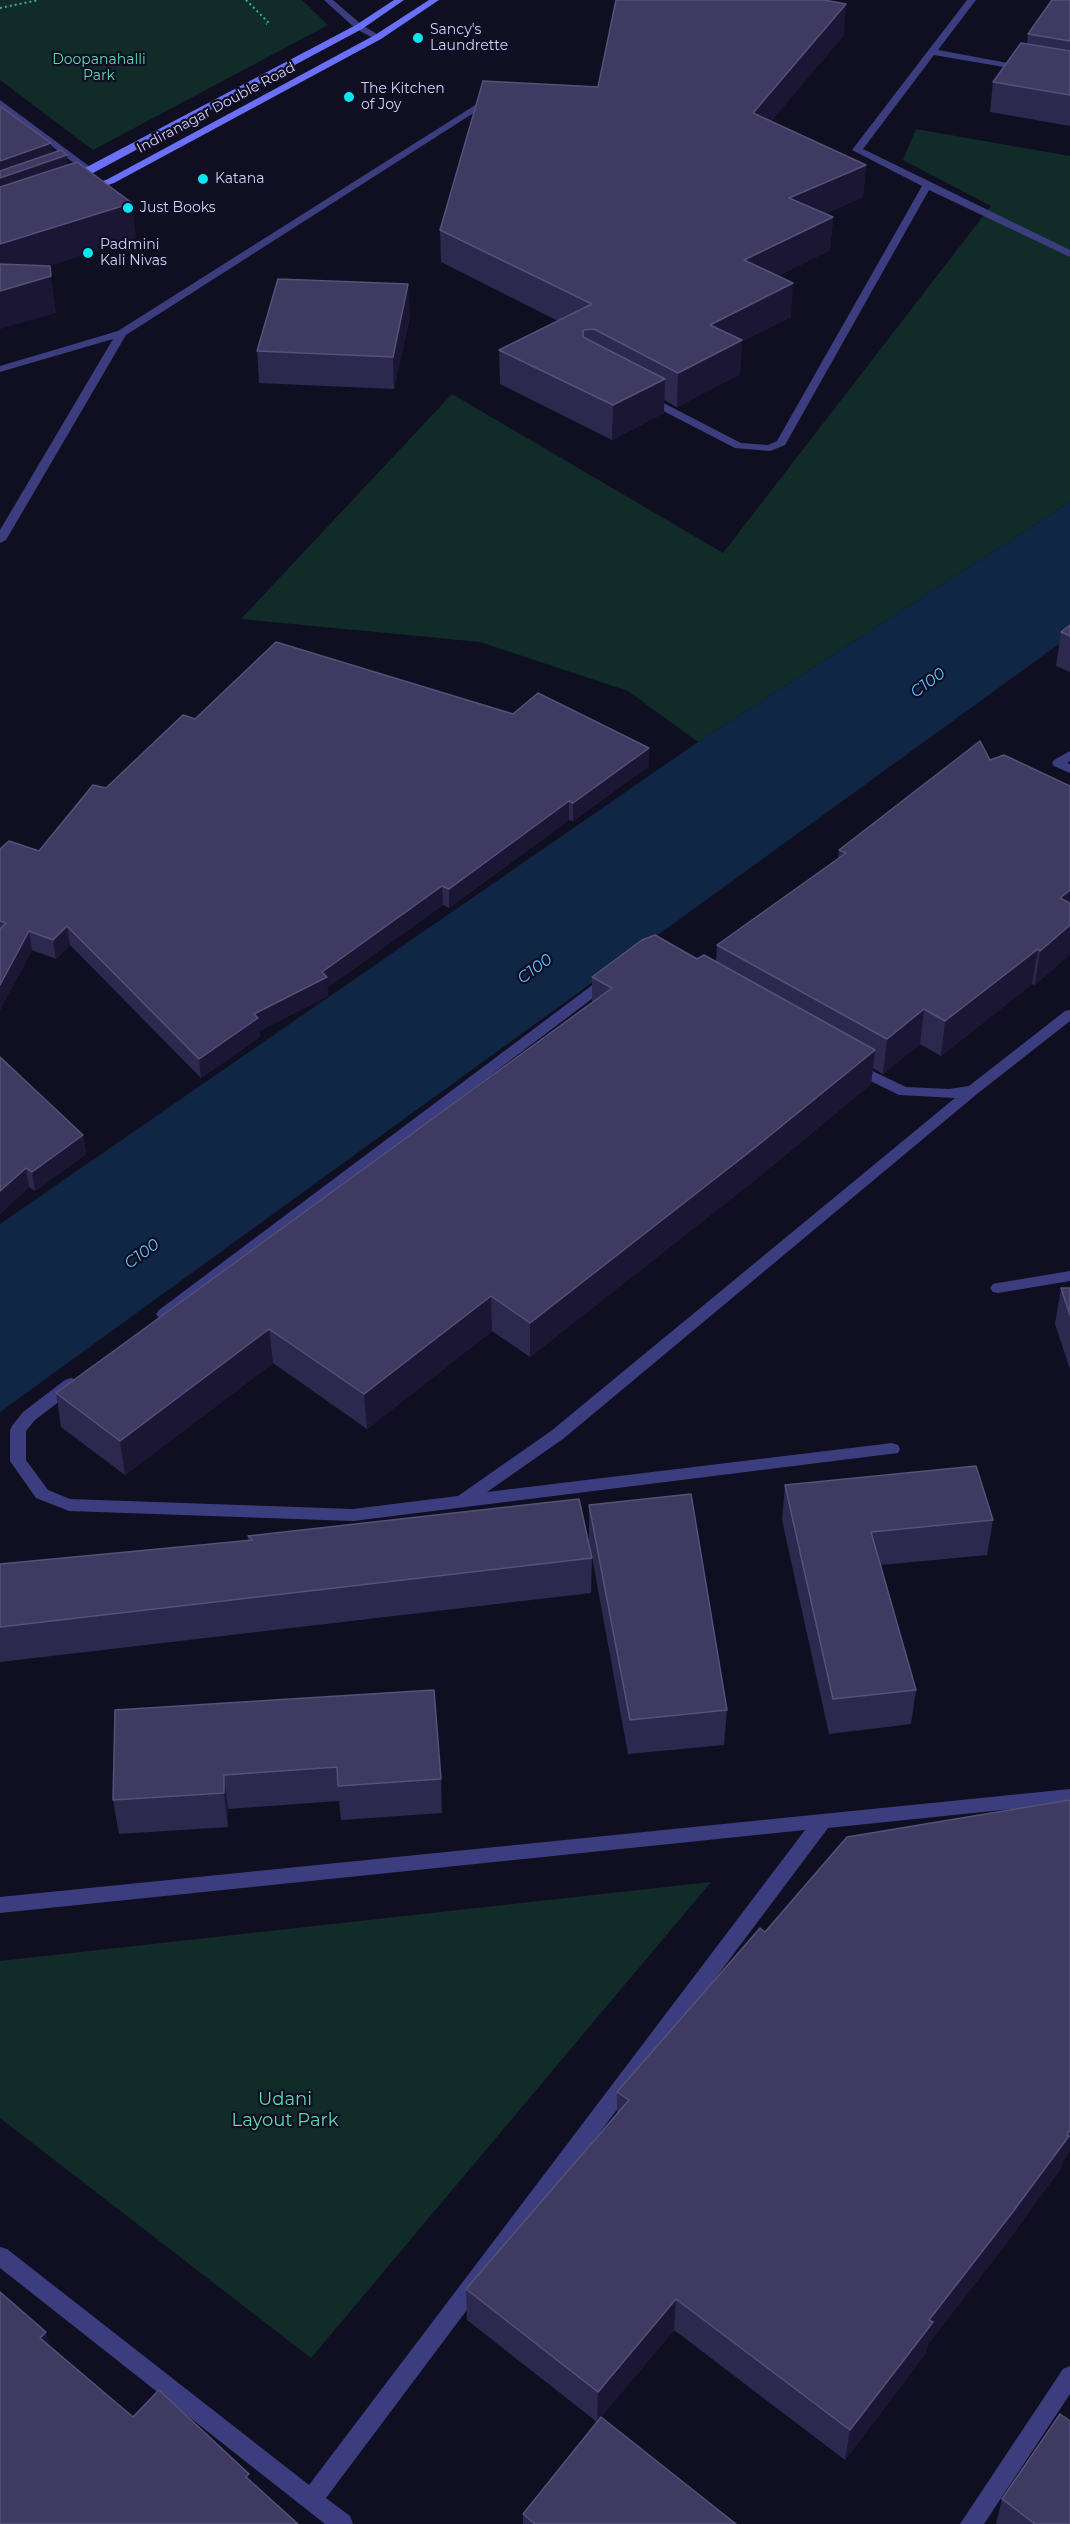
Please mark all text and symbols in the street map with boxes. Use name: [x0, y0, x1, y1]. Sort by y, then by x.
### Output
place label: Sancy's Laundrette: [430, 22, 508, 54]
marker: Sancy's Laundrette: [411, 31, 425, 45]
park label: Doopanahalli Park: [52, 52, 146, 84]
street label: Indiranagar Double Road: [134, 59, 298, 157]
place label: The Kitchen of Joy: [361, 81, 445, 114]
marker: The Kitchen of Joy: [342, 90, 356, 104]
place label: Katana: [215, 171, 264, 187]
marker: Katana: [196, 172, 210, 186]
place label: Just Books: [140, 200, 216, 216]
marker: Just Books: [121, 201, 135, 215]
place label: Padmini Kali Nivas: [100, 237, 167, 270]
marker: Padmini Kali Nivas: [81, 246, 95, 260]
water label: C100: [907, 664, 949, 702]
water label: C100: [514, 950, 556, 988]
water label: C100: [121, 1235, 163, 1273]
park label: Udani Layout Park: [232, 2089, 338, 2132]

